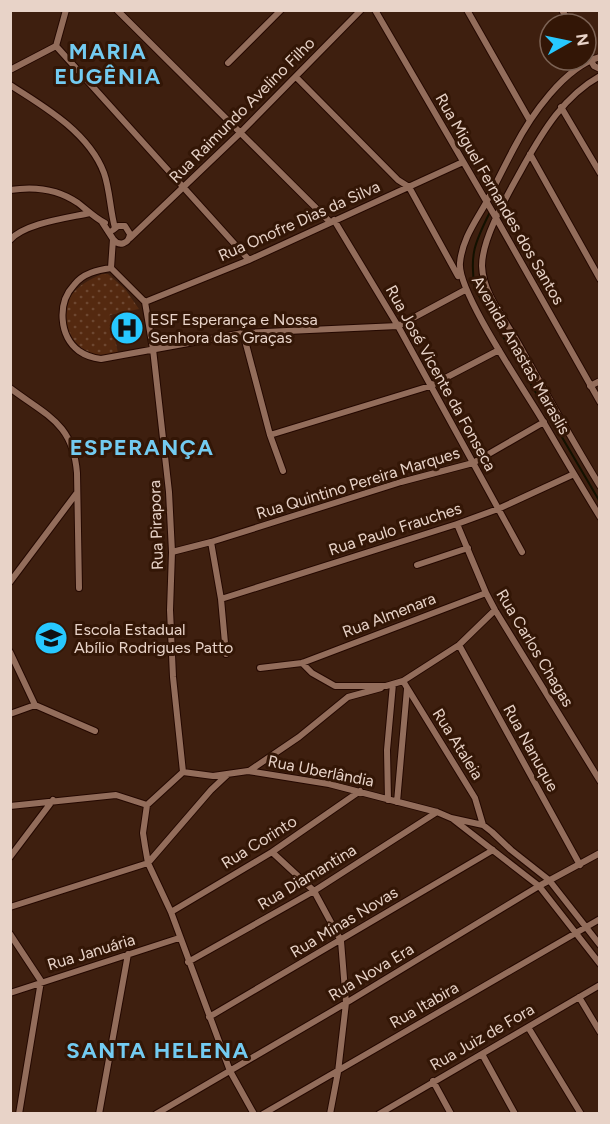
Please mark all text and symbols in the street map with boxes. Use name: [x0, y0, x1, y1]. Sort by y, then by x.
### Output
north arrow: [538, 12, 598, 72]
text: N: [572, 32, 593, 47]
street label: Rua Raimundo Avelino Filho: [165, 33, 319, 187]
district label: MARIA EUGÊNIA: [54, 38, 162, 90]
street label: Rua Miguel Fernandes dos Santos: [432, 90, 568, 308]
street label: Rua Onofre Dias da Silva: [215, 177, 383, 265]
street label: Avenida Anastas Maraslis: [468, 272, 574, 438]
street label: Rua José Vicente da Fonseca: [382, 282, 500, 474]
hospital icon: ESF Esperança e Nossa Senhora das Graças: [109, 310, 145, 346]
place label: ESF Esperança e Nossa Senhora das Graças: [150, 310, 318, 347]
district label: ESPERANÇA: [70, 434, 214, 461]
street label: Rua Quintino Pereira Marques: [254, 443, 462, 523]
street label: Rua Pirapora: [145, 480, 167, 570]
street label: Rua Paulo Frauches: [326, 499, 464, 559]
street label: Rua Carlos Chagas: [492, 586, 578, 710]
street label: Rua Almenara: [340, 588, 438, 642]
school or university icon: Escola Estadual Abílio Rodrigues Patto: [33, 620, 69, 656]
place label: Escola Estadual Abílio Rodrigues Patto: [74, 620, 233, 657]
street label: Rua Nanuque: [499, 701, 563, 795]
street label: Rua Ataleia: [429, 705, 487, 783]
street label: Rua Uberlândia: [266, 751, 376, 791]
street label: Rua Corinto: [218, 811, 300, 873]
street label: Rua Diamantina: [254, 840, 360, 914]
street label: Rua Minas Novas: [287, 882, 401, 962]
street label: Rua Januária: [45, 930, 137, 974]
street label: Rua Nova Era: [325, 939, 417, 1005]
street label: Rua Itabira: [386, 978, 462, 1032]
street label: Rua Juiz de Fora: [426, 999, 538, 1075]
district label: SANTA HELENA: [66, 1037, 250, 1064]

